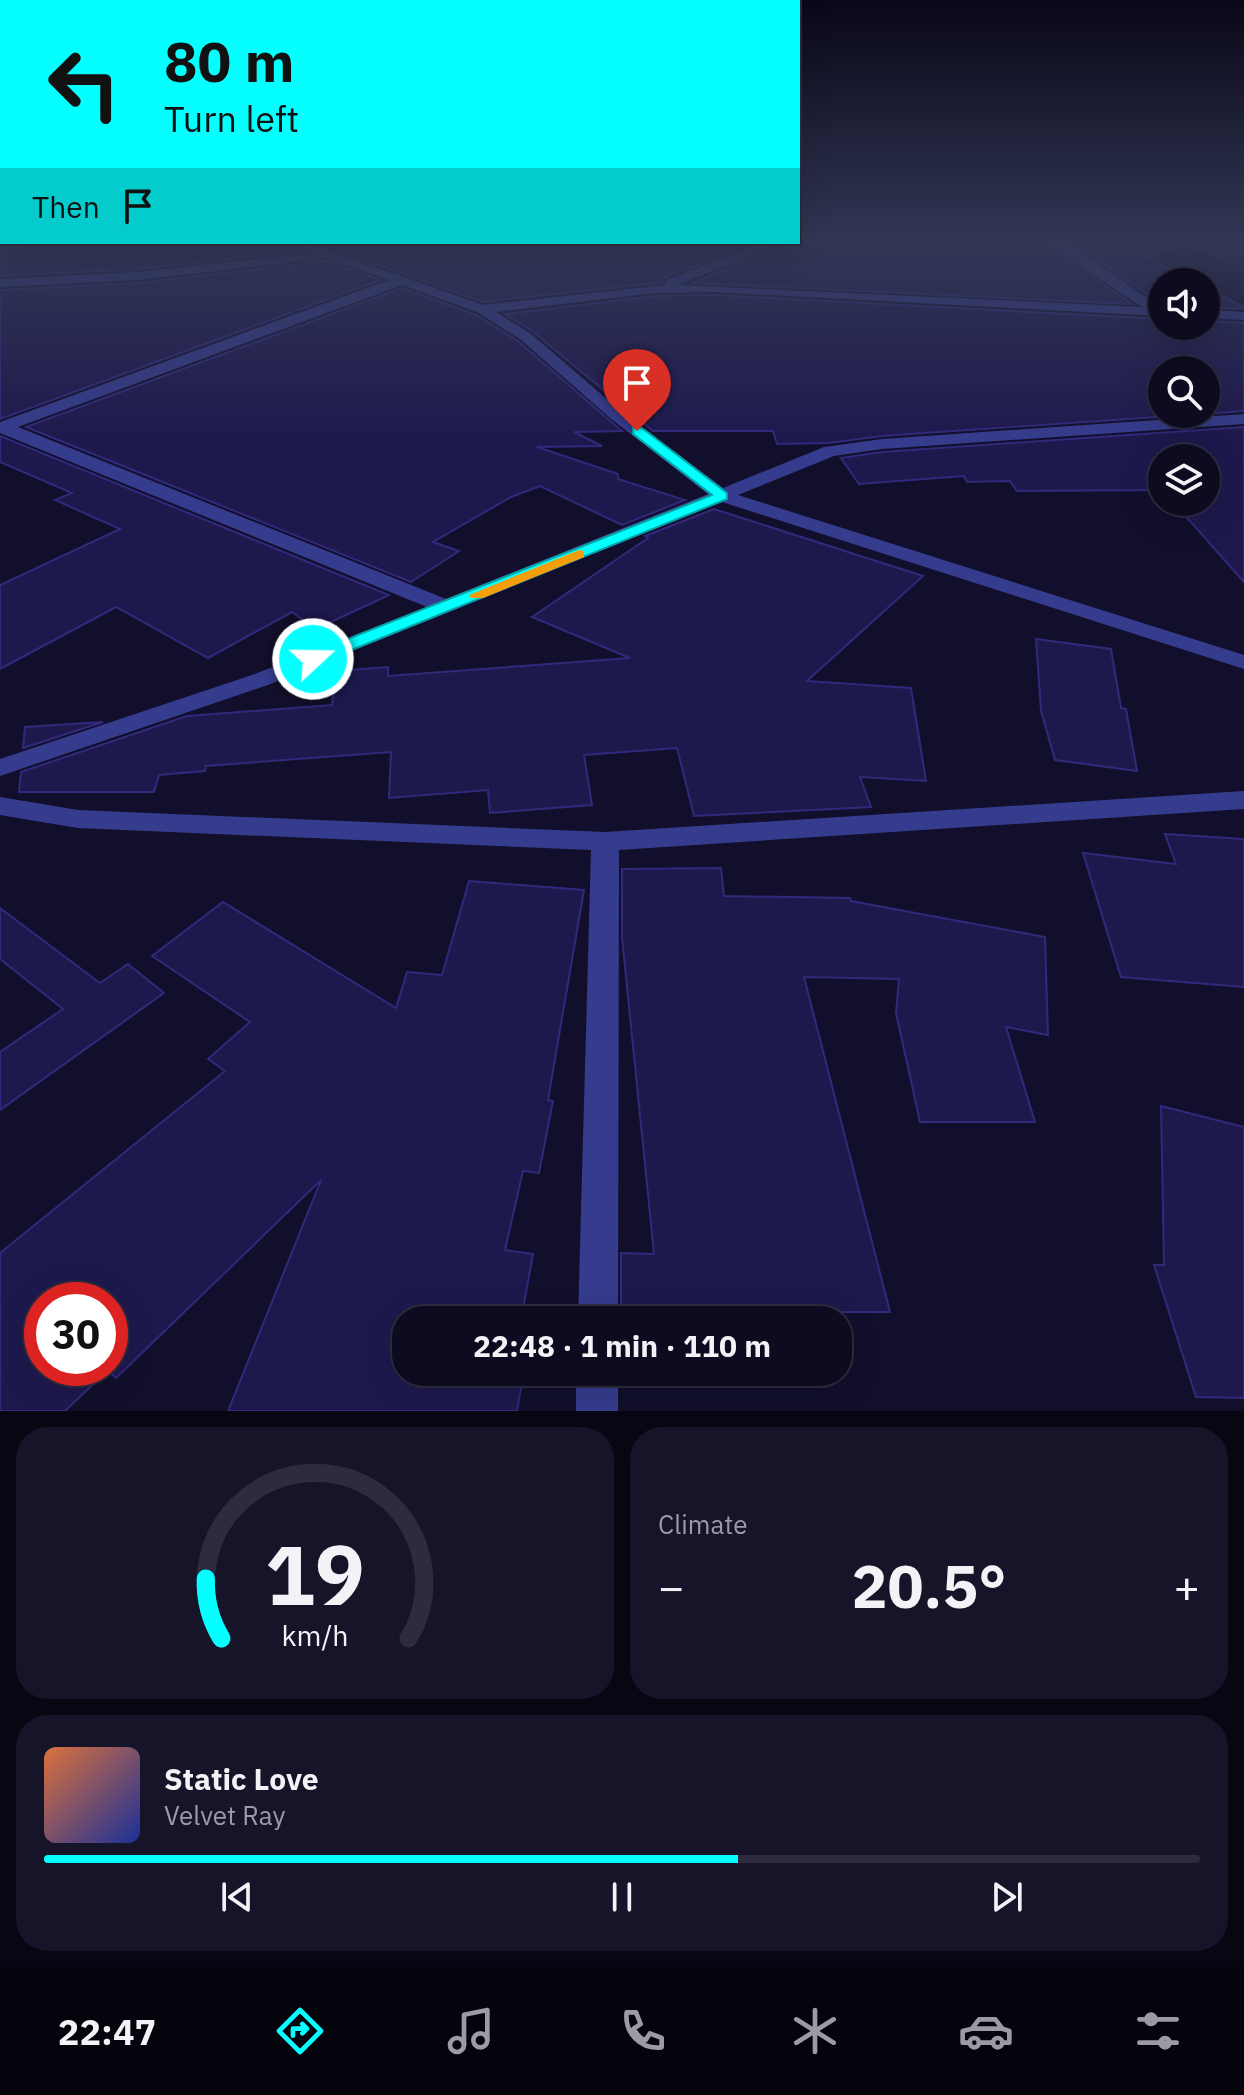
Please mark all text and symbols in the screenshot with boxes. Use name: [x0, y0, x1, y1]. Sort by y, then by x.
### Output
text: 80 m: [164, 25, 294, 97]
icon: left: [32, 32, 136, 136]
text: Turn left: [164, 95, 299, 142]
icon: arrive: [116, 184, 160, 228]
text: Then: [32, 187, 100, 226]
map controls: [1148, 268, 1220, 516]
button: sound: [1148, 268, 1220, 340]
pin: [603, 349, 671, 431]
button: search: [1148, 356, 1220, 428]
icon: arrive: [615, 361, 659, 405]
button: layers: [1148, 444, 1220, 516]
position arrow: [271, 617, 355, 701]
speed limit sign: 30: [24, 1282, 128, 1386]
text: 22:48 · 1 min · 110 m: [473, 1326, 771, 1365]
text: Climate: [658, 1507, 748, 1541]
text: 19: [265, 1520, 365, 1628]
text: 20.5°: [852, 1546, 1006, 1625]
text: −: [658, 1558, 684, 1615]
text: +: [1174, 1558, 1200, 1615]
text: km/h: [281, 1617, 349, 1654]
text: Static Love: [164, 1759, 319, 1798]
text: Velvet Ray: [164, 1798, 285, 1832]
icon: previous: [215, 1875, 259, 1919]
icon: pause: [600, 1875, 644, 1919]
icon: next: [985, 1875, 1029, 1919]
icon: directions: [272, 2003, 328, 2059]
icon: music: [443, 2003, 499, 2059]
icon: phone: [615, 2003, 671, 2059]
icon: climate: [787, 2003, 843, 2059]
icon: car: [958, 2003, 1014, 2059]
icon: filters: [1130, 2003, 1186, 2059]
text: 22:47: [58, 2008, 156, 2055]

